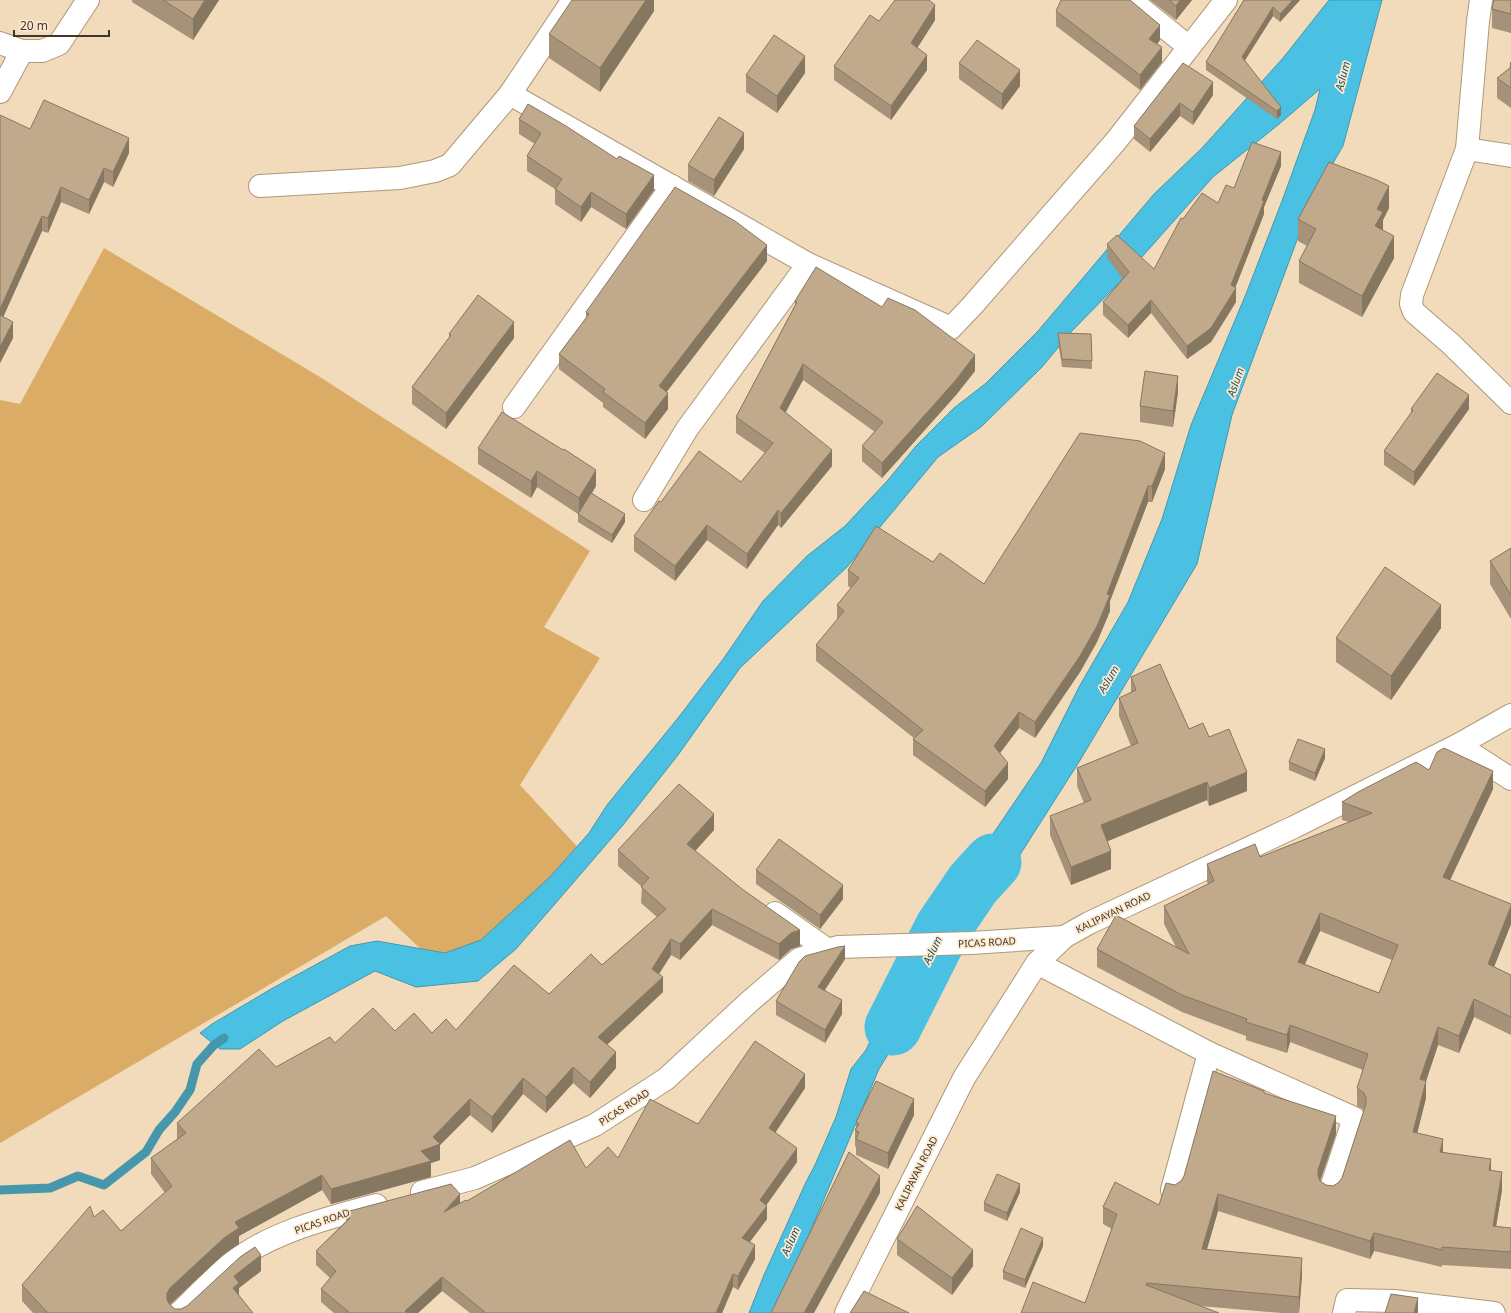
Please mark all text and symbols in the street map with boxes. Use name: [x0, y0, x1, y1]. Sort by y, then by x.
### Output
scale bar: [14, 12, 109, 38]
text: 20 m: [20, 17, 48, 34]
water label: Aslum: [1331, 59, 1353, 93]
water label: Aslum: [1223, 365, 1247, 399]
water label: Aslum: [1093, 662, 1122, 696]
street label: KALIPAYAN ROAD: [1073, 888, 1153, 936]
water label: Aslum: [918, 933, 945, 968]
street label: PICAS ROAD: [958, 933, 1016, 951]
street label: PICAS ROAD: [596, 1085, 652, 1129]
street label: KALIPAYAN ROAD: [891, 1133, 941, 1213]
street label: PICAS ROAD: [292, 1205, 352, 1237]
water label: Aslum: [777, 1224, 803, 1259]

